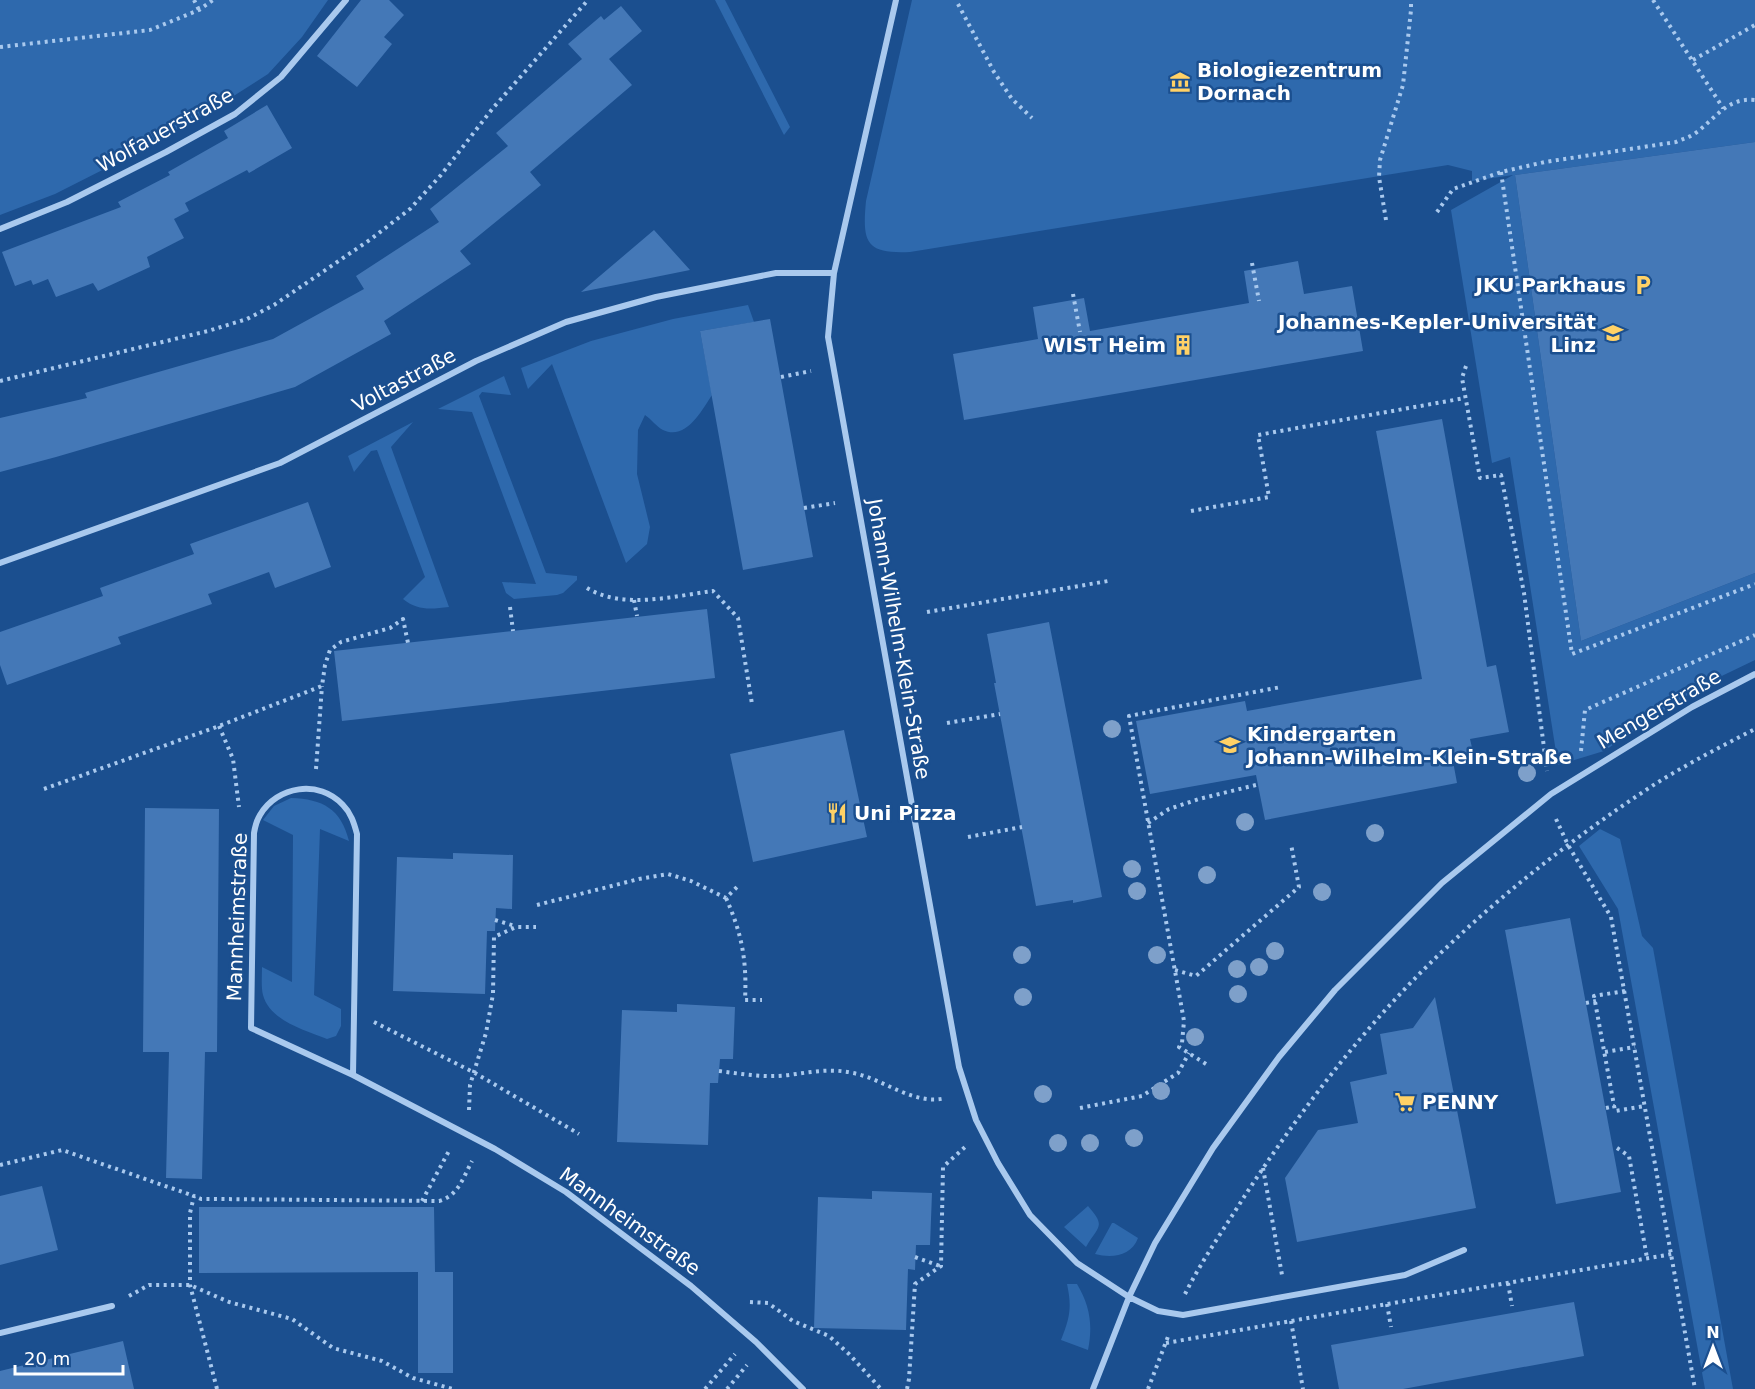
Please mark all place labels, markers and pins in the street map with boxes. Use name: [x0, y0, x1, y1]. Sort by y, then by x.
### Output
place label: Biologiezentrum Dornach: [1197, 58, 1382, 105]
museum icon: Biologiezentrum Dornach: [1168, 70, 1192, 94]
place label: JKU Parkhaus: [1474, 273, 1626, 297]
parking icon: JKU Parkhaus: [1631, 273, 1655, 297]
place label: Johannes-Kepler-Universität Linz: [1276, 310, 1596, 357]
school or university icon: Johannes-Kepler-Universität Linz: [1601, 321, 1625, 345]
place label: WIST Heim: [1043, 333, 1166, 357]
building icon: WIST Heim: [1171, 333, 1195, 357]
place label: Kindergarten Johann-Wilhelm-Klein-Straße: [1245, 722, 1572, 769]
school or university icon: Kindergarten Johann-Wilhelm-Klein-Straße: [1218, 733, 1242, 757]
restaurant icon: Uni Pizza: [825, 801, 849, 825]
place label: Uni Pizza: [854, 801, 957, 825]
supermarket icon: PENNY: [1393, 1090, 1417, 1114]
place label: PENNY: [1422, 1090, 1499, 1114]

